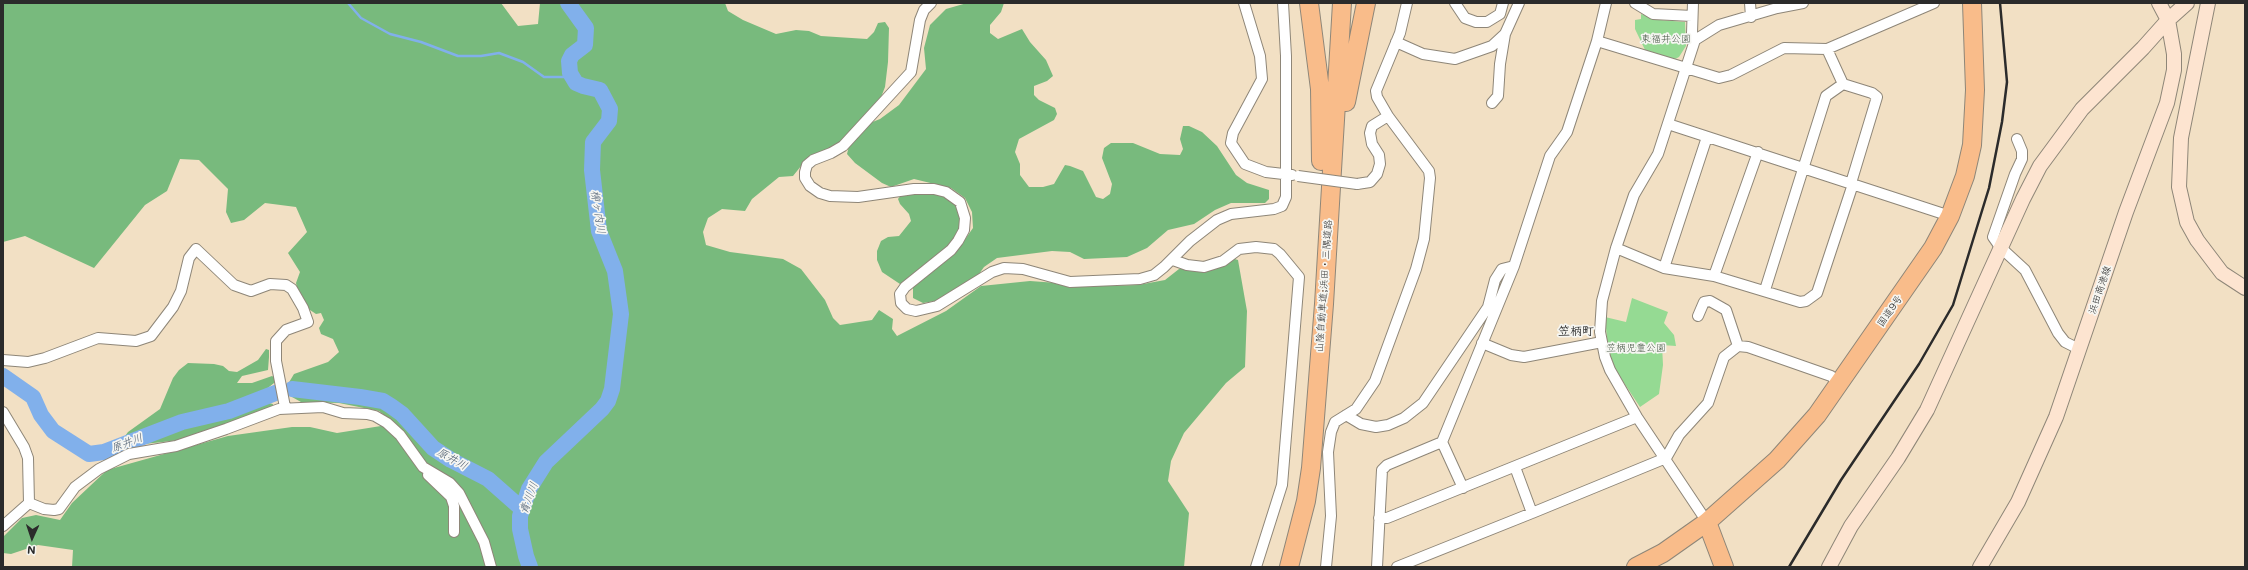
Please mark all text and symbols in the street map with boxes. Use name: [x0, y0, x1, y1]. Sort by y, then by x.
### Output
park label: 東福井公園: [1641, 33, 1691, 45]
water label: 柳ヶ内川: [588, 189, 608, 235]
street label: 山陰自動車道;浜田・三隅道路: [1313, 219, 1335, 353]
street label: 浜田商港線: [2086, 264, 2114, 316]
street label: 国道9号: [1875, 293, 1905, 329]
district label: 笠柄町: [1558, 324, 1594, 338]
park label: 笠柄児童公園: [1606, 342, 1666, 354]
water label: 原井川: [109, 431, 145, 455]
water label: 原井川: [434, 445, 470, 473]
water label: 青川川: [517, 480, 541, 516]
north arrow: [12, 518, 52, 558]
text: N: [27, 543, 36, 558]

